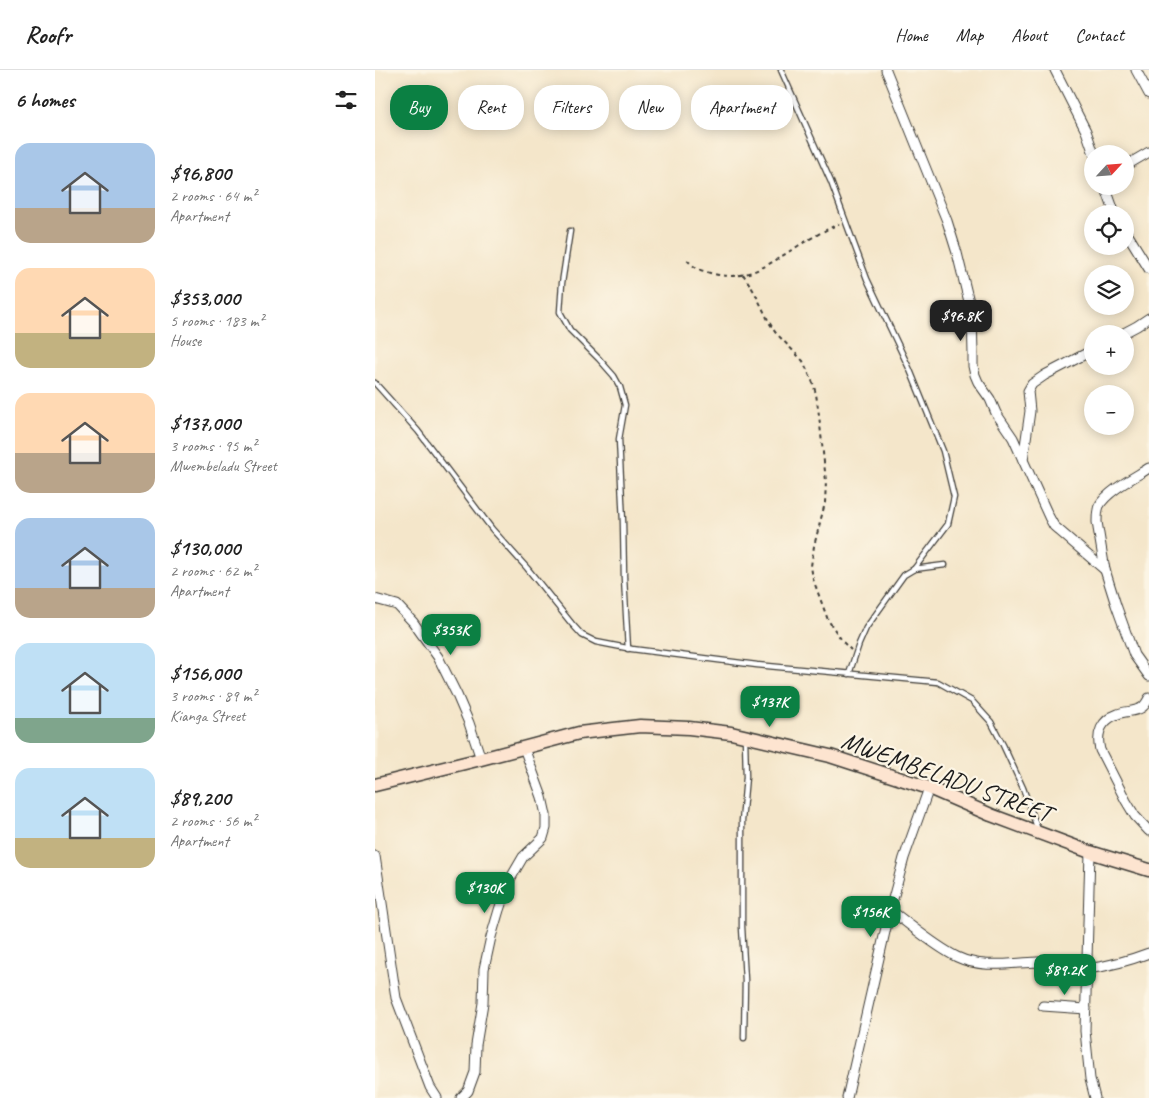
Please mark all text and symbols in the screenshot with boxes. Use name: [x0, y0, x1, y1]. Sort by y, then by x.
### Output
text: Roofr: [25, 20, 71, 50]
text: Home: [895, 24, 928, 46]
text: Map: [956, 24, 983, 46]
text: About: [1011, 24, 1047, 46]
text: Contact: [1075, 24, 1124, 46]
chip: Buy: [390, 85, 448, 130]
chip: Rent: [458, 85, 524, 130]
chip: Filters: [534, 85, 609, 130]
chip: New: [619, 85, 681, 130]
chip: Apartment: [691, 85, 793, 130]
icon: filters: [332, 86, 360, 114]
text: 6 homes: [15, 87, 75, 113]
north arrow: [1084, 145, 1134, 195]
map controls: [1084, 145, 1134, 435]
text: $96,800: [170, 160, 231, 186]
icon: home: [55, 163, 115, 223]
text: 2 rooms · 64 m²: [170, 186, 256, 206]
button: locate: [1084, 205, 1134, 255]
text: Apartment: [170, 206, 229, 226]
button: layers: [1084, 265, 1134, 315]
text: $353,000: [170, 285, 240, 311]
icon: home: [55, 288, 115, 348]
pin: $96.8K: [920, 300, 1002, 342]
text: $96.8K: [941, 306, 981, 326]
text: 5 rooms · 183 m²: [170, 311, 264, 331]
button: +: [1084, 325, 1134, 375]
text: House: [170, 331, 201, 351]
button: −: [1084, 385, 1134, 435]
text: $137,000: [170, 410, 240, 436]
icon: home: [55, 413, 115, 473]
text: 3 rooms · 95 m²: [170, 436, 256, 456]
text: Mwembeladu Street: [170, 456, 277, 476]
text: $130,000: [170, 535, 240, 561]
icon: home: [55, 538, 115, 598]
text: 2 rooms · 62 m²: [170, 561, 256, 581]
text: Apartment: [170, 581, 229, 601]
pin: $353K: [416, 614, 486, 656]
text: $353K: [433, 620, 469, 640]
text: $156,000: [170, 660, 240, 686]
icon: home: [55, 663, 115, 723]
text: 3 rooms · 89 m²: [170, 686, 256, 706]
pin: $137K: [735, 686, 805, 728]
text: $137K: [752, 692, 788, 712]
text: Kianga Street: [170, 706, 245, 726]
street label: MWEMBELADU STREET: [837, 724, 1061, 832]
text: $89,200: [170, 785, 231, 811]
icon: home: [55, 788, 115, 848]
text: 2 rooms · 56 m²: [170, 811, 256, 831]
text: Apartment: [170, 831, 229, 851]
pin: $130K: [450, 872, 520, 914]
text: $130K: [467, 878, 503, 898]
pin: $156K: [836, 896, 906, 938]
text: $156K: [852, 902, 890, 922]
pin: $89.2K: [1024, 954, 1106, 996]
text: $89.2K: [1045, 960, 1085, 980]

